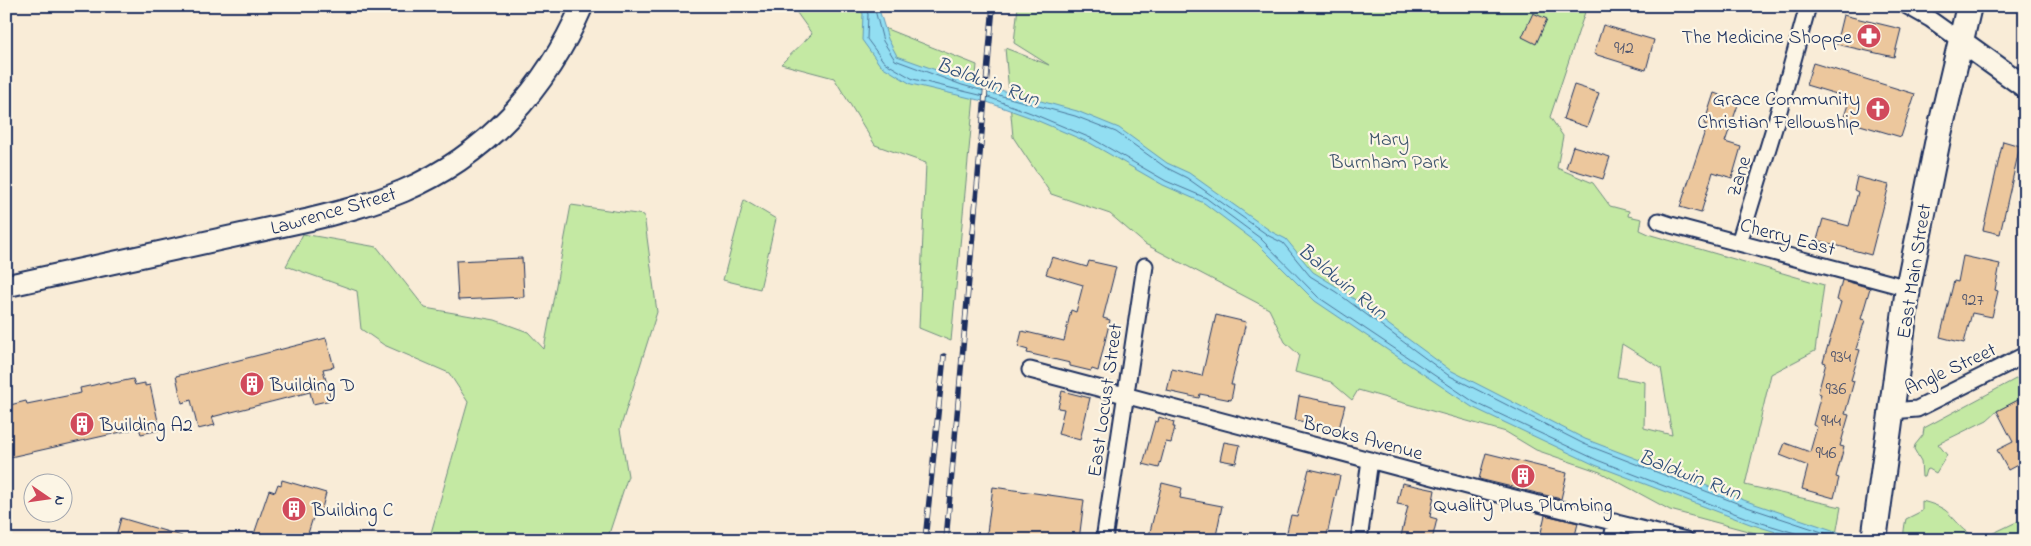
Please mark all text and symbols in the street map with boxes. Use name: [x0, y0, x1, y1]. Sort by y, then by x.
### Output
pharmacy icon: The Medicine Shoppe: [1856, 23, 1882, 49]
place label: The Medicine Shoppe: [1681, 24, 1852, 53]
house number: 912: [1614, 36, 1634, 62]
water label: Baldwin Run: [931, 50, 1044, 116]
place label: Grace Community Christian Fellowship: [1697, 86, 1860, 138]
church icon: Grace Community Christian Fellowship: [1865, 96, 1891, 122]
park label: Mary Burnham Park: [1329, 126, 1448, 178]
street label: Zane: [1721, 153, 1760, 201]
street label: Lawrence Street: [267, 181, 400, 244]
street label: East Main Street: [1890, 201, 1941, 341]
street label: Cherry East: [1736, 212, 1839, 265]
water label: Baldwin Run: [1290, 237, 1394, 329]
house number: 927: [1962, 288, 1984, 314]
street label: East Locust Street: [1081, 321, 1132, 479]
street label: Angle Street: [1900, 336, 2002, 405]
house number: 934: [1831, 345, 1852, 371]
building icon: Building D: [239, 371, 265, 397]
place label: Building D: [269, 372, 355, 402]
house number: 936: [1826, 377, 1846, 403]
street label: Brooks Avenue: [1298, 409, 1426, 469]
house number: 944: [1821, 409, 1842, 435]
building icon: Building A2: [69, 411, 95, 437]
place label: Building A2: [99, 412, 193, 442]
house number: 946: [1816, 441, 1836, 467]
water label: Baldwin Run: [1634, 443, 1746, 509]
building icon: Quality Plus Plumbing: [1510, 463, 1536, 489]
north arrow: [22, 474, 72, 524]
place label: Quality Plus Plumbing: [1434, 492, 1612, 522]
text: N: [48, 494, 70, 508]
building icon: Building C: [281, 496, 307, 522]
place label: Building C: [311, 497, 393, 527]

